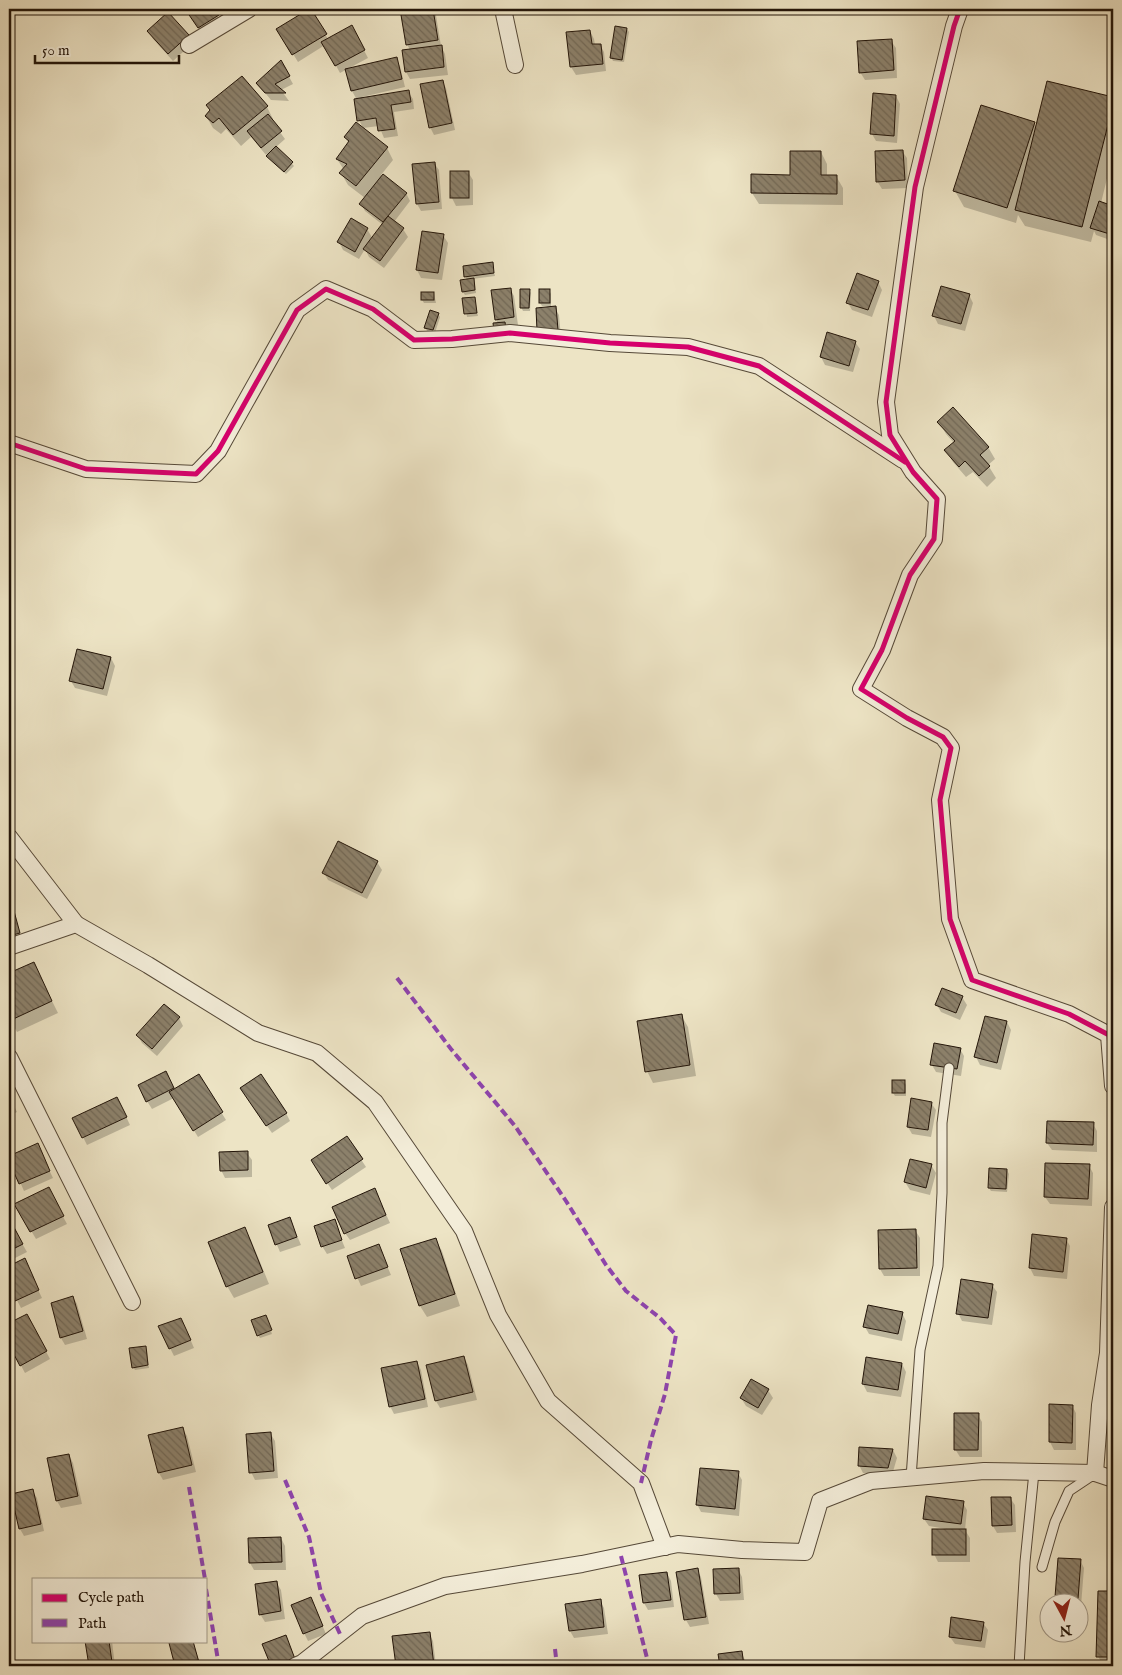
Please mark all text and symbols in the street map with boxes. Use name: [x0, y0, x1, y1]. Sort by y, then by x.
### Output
scale bar: [35, 32, 179, 64]
text: 50 m: [42, 41, 70, 60]
legend: [32, 1578, 208, 1642]
text: Cycle path: [78, 1588, 144, 1607]
north arrow: [1040, 1592, 1090, 1642]
text: Path: [78, 1614, 106, 1633]
text: N: [1058, 1620, 1074, 1640]

